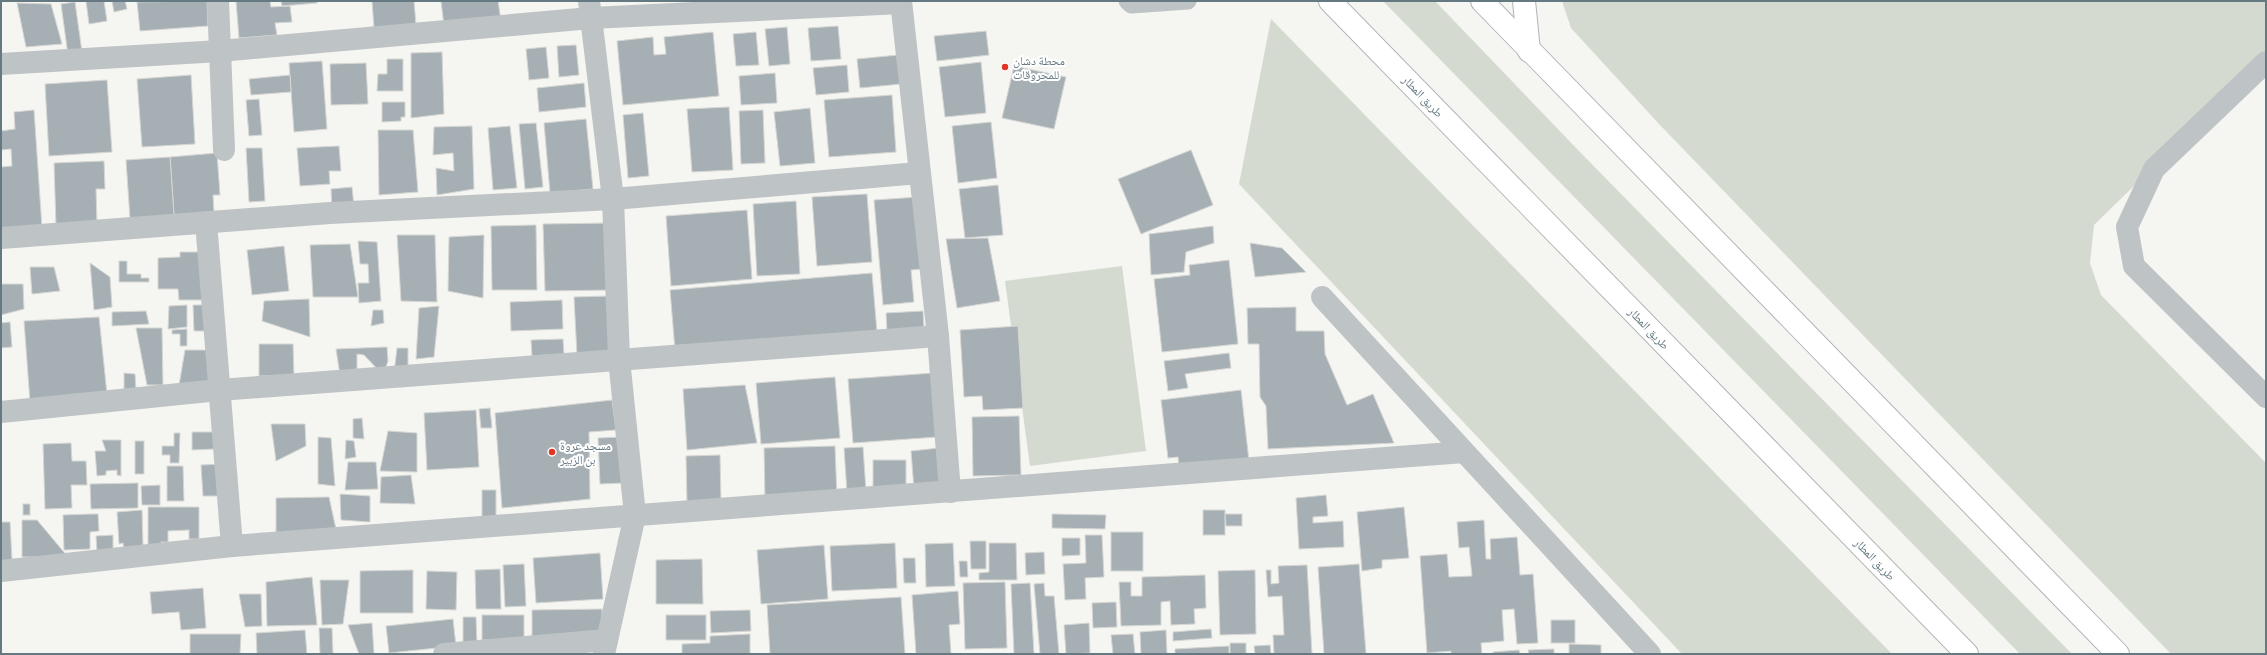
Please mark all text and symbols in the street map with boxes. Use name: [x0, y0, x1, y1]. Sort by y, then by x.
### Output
place label: محطة دشان للمحروقات: [1013, 53, 1065, 82]
marker: محطة دشان للمحروقات: [1000, 62, 1010, 72]
street label: طريق المطار: [1398, 71, 1447, 120]
street label: طريق المطار: [1624, 303, 1673, 352]
place label: مسجد عروة بن الزبير: [559, 438, 611, 467]
marker: مسجد عروة بن الزبير: [547, 447, 557, 457]
street label: طريق المطار: [1850, 534, 1899, 583]

